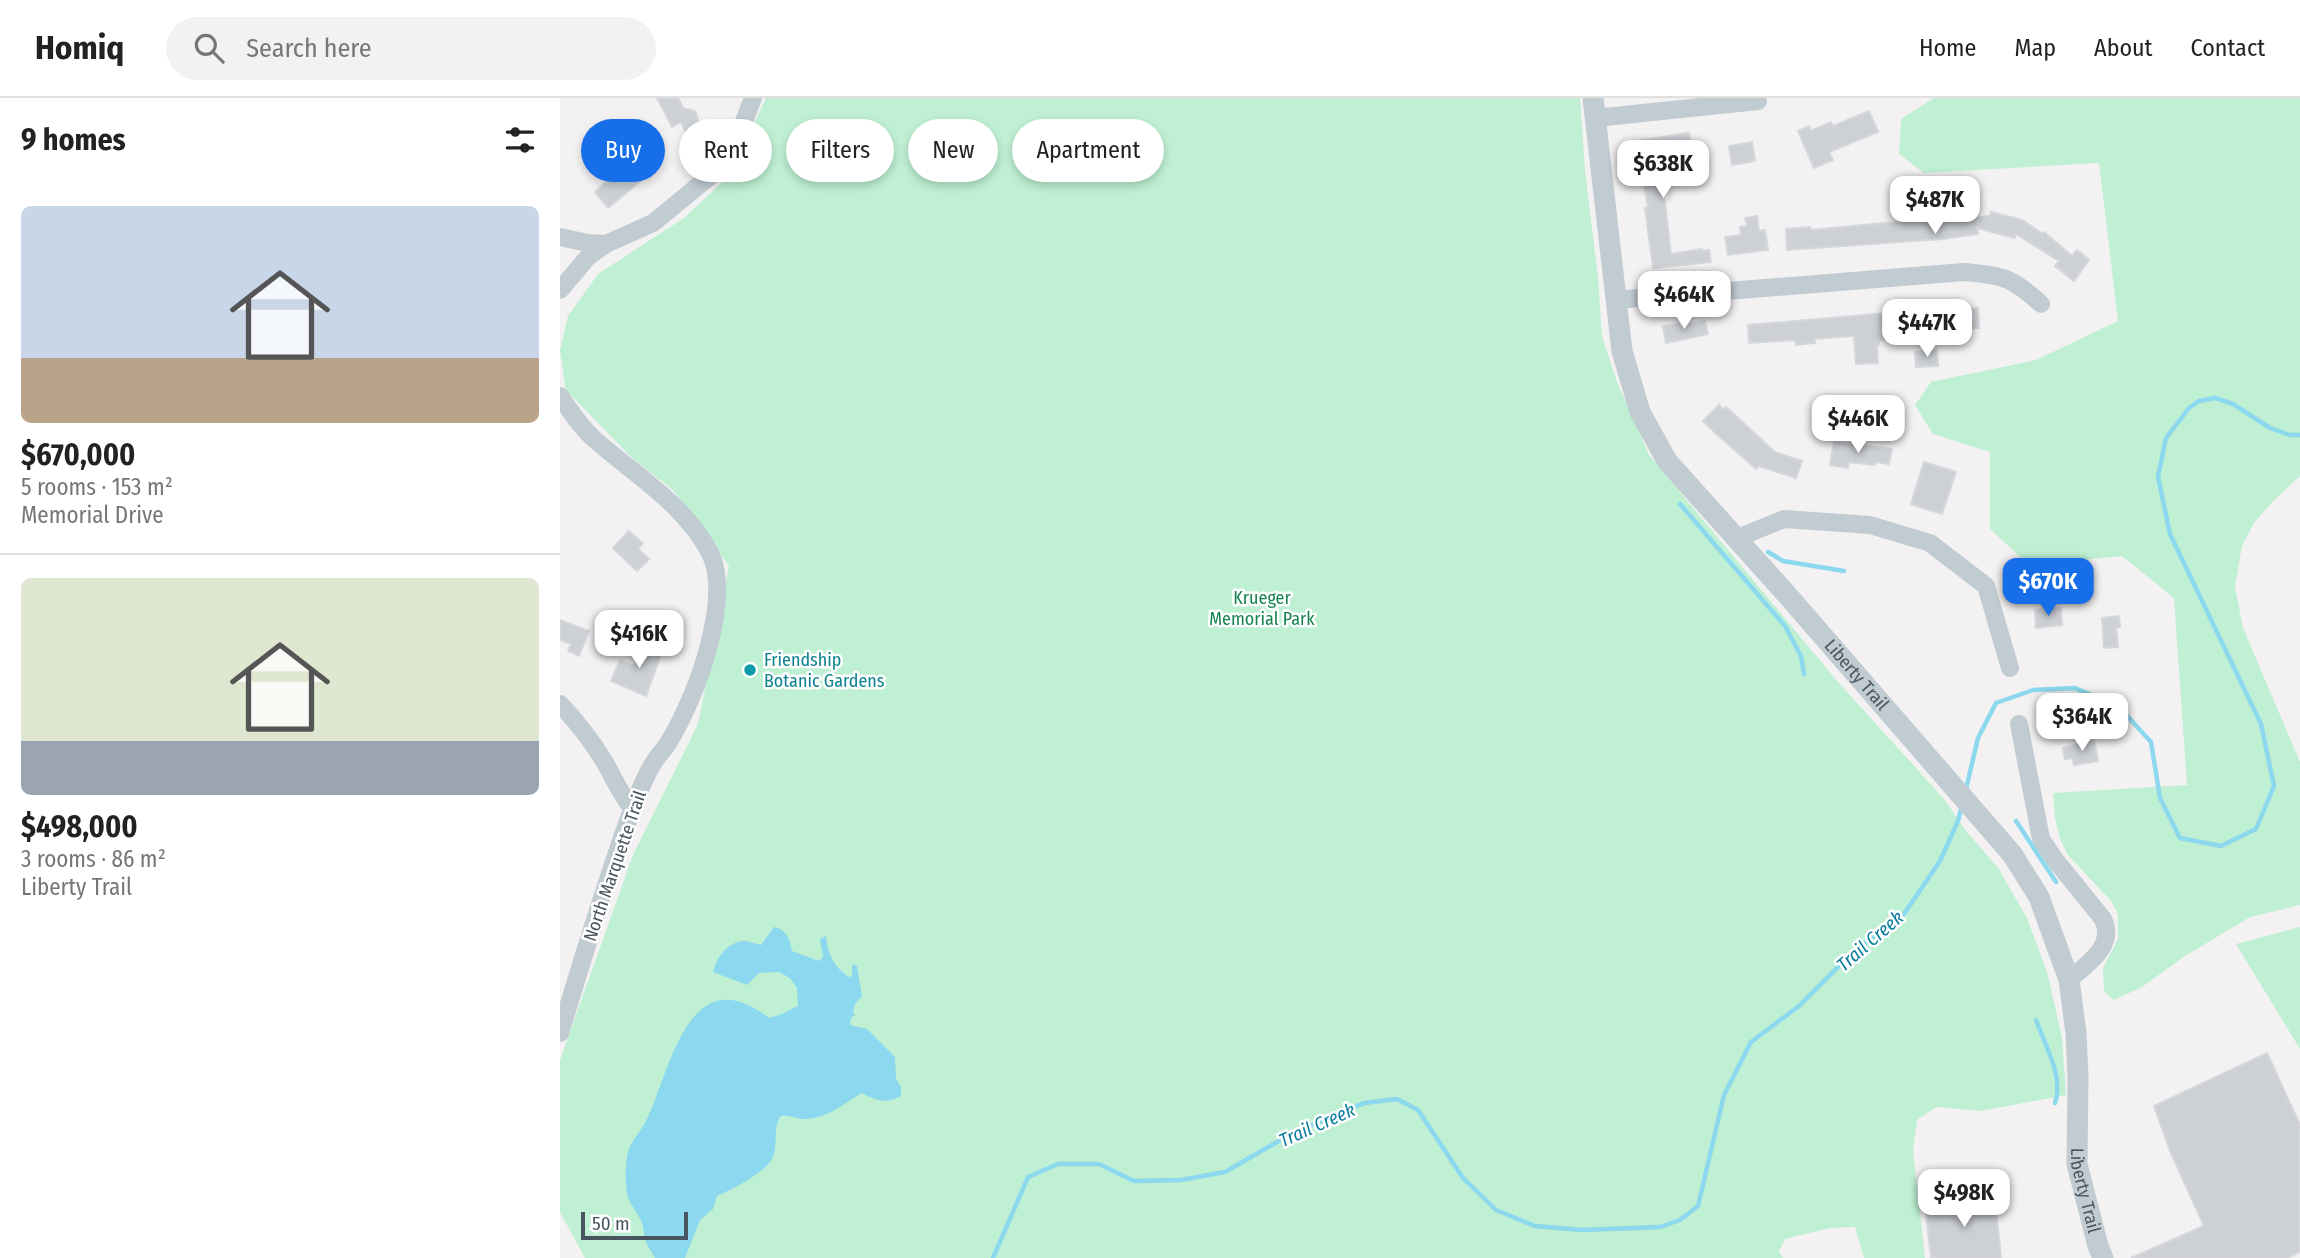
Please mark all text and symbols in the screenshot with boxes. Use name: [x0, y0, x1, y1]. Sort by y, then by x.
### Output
search box: [166, 17, 656, 80]
text: Homiq: [35, 28, 124, 68]
icon: search: [190, 29, 228, 67]
text: Search here: [246, 33, 371, 64]
text: Home: [1919, 34, 1976, 62]
text: Map: [2014, 34, 2056, 62]
text: About: [2094, 34, 2152, 62]
text: Contact: [2190, 34, 2265, 62]
chip: Buy: [581, 119, 665, 182]
chip: Rent: [679, 119, 772, 182]
chip: Filters: [786, 119, 894, 182]
chip: New: [908, 119, 998, 182]
chip: Apartment: [1012, 119, 1164, 182]
icon: filters: [501, 121, 539, 159]
text: 9 homes: [21, 122, 126, 158]
pin: $638K: [1614, 140, 1712, 200]
text: $638K: [1633, 149, 1693, 177]
pin: $487K: [1886, 176, 1984, 236]
text: $487K: [1906, 185, 1964, 213]
icon: home: [217, 252, 343, 378]
pin: $464K: [1635, 272, 1733, 331]
text: $464K: [1654, 280, 1714, 308]
pin: $447K: [1878, 300, 1976, 359]
text: $447K: [1898, 308, 1956, 336]
pin: $446K: [1809, 396, 1907, 455]
text: $446K: [1828, 404, 1888, 432]
text: $670,000: [21, 437, 135, 473]
text: 5 rooms · 153 m²: [21, 473, 173, 501]
text: Memorial Drive: [21, 501, 164, 529]
pin: $670K: [1999, 559, 2097, 618]
text: $670K: [2019, 567, 2077, 595]
park label: Krueger Memorial Park: [1209, 587, 1315, 630]
pin: $416K: [590, 610, 688, 670]
text: $416K: [611, 619, 667, 647]
icon: home: [217, 624, 343, 750]
street label: Liberty Trail: [1820, 635, 1894, 715]
place label: Friendship Botanic Gardens: [764, 649, 885, 692]
marker: Friendship Botanic Gardens: [742, 662, 758, 678]
pin: $364K: [2033, 694, 2131, 753]
text: $364K: [2052, 702, 2112, 730]
street label: North Marquette Trail: [579, 788, 651, 944]
text: $498,000: [21, 809, 138, 845]
text: 3 rooms · 86 m²: [21, 845, 166, 873]
text: Liberty Trail: [21, 873, 132, 901]
water label: Trail Creek: [1832, 906, 1908, 976]
water label: Trail Creek: [1275, 1098, 1359, 1152]
street label: Liberty Trail: [2065, 1148, 2105, 1236]
pin: $498K: [1915, 1170, 2013, 1229]
text: $498K: [1934, 1178, 1994, 1206]
scale bar: [581, 1209, 688, 1241]
text: 50 m: [592, 1212, 630, 1235]

